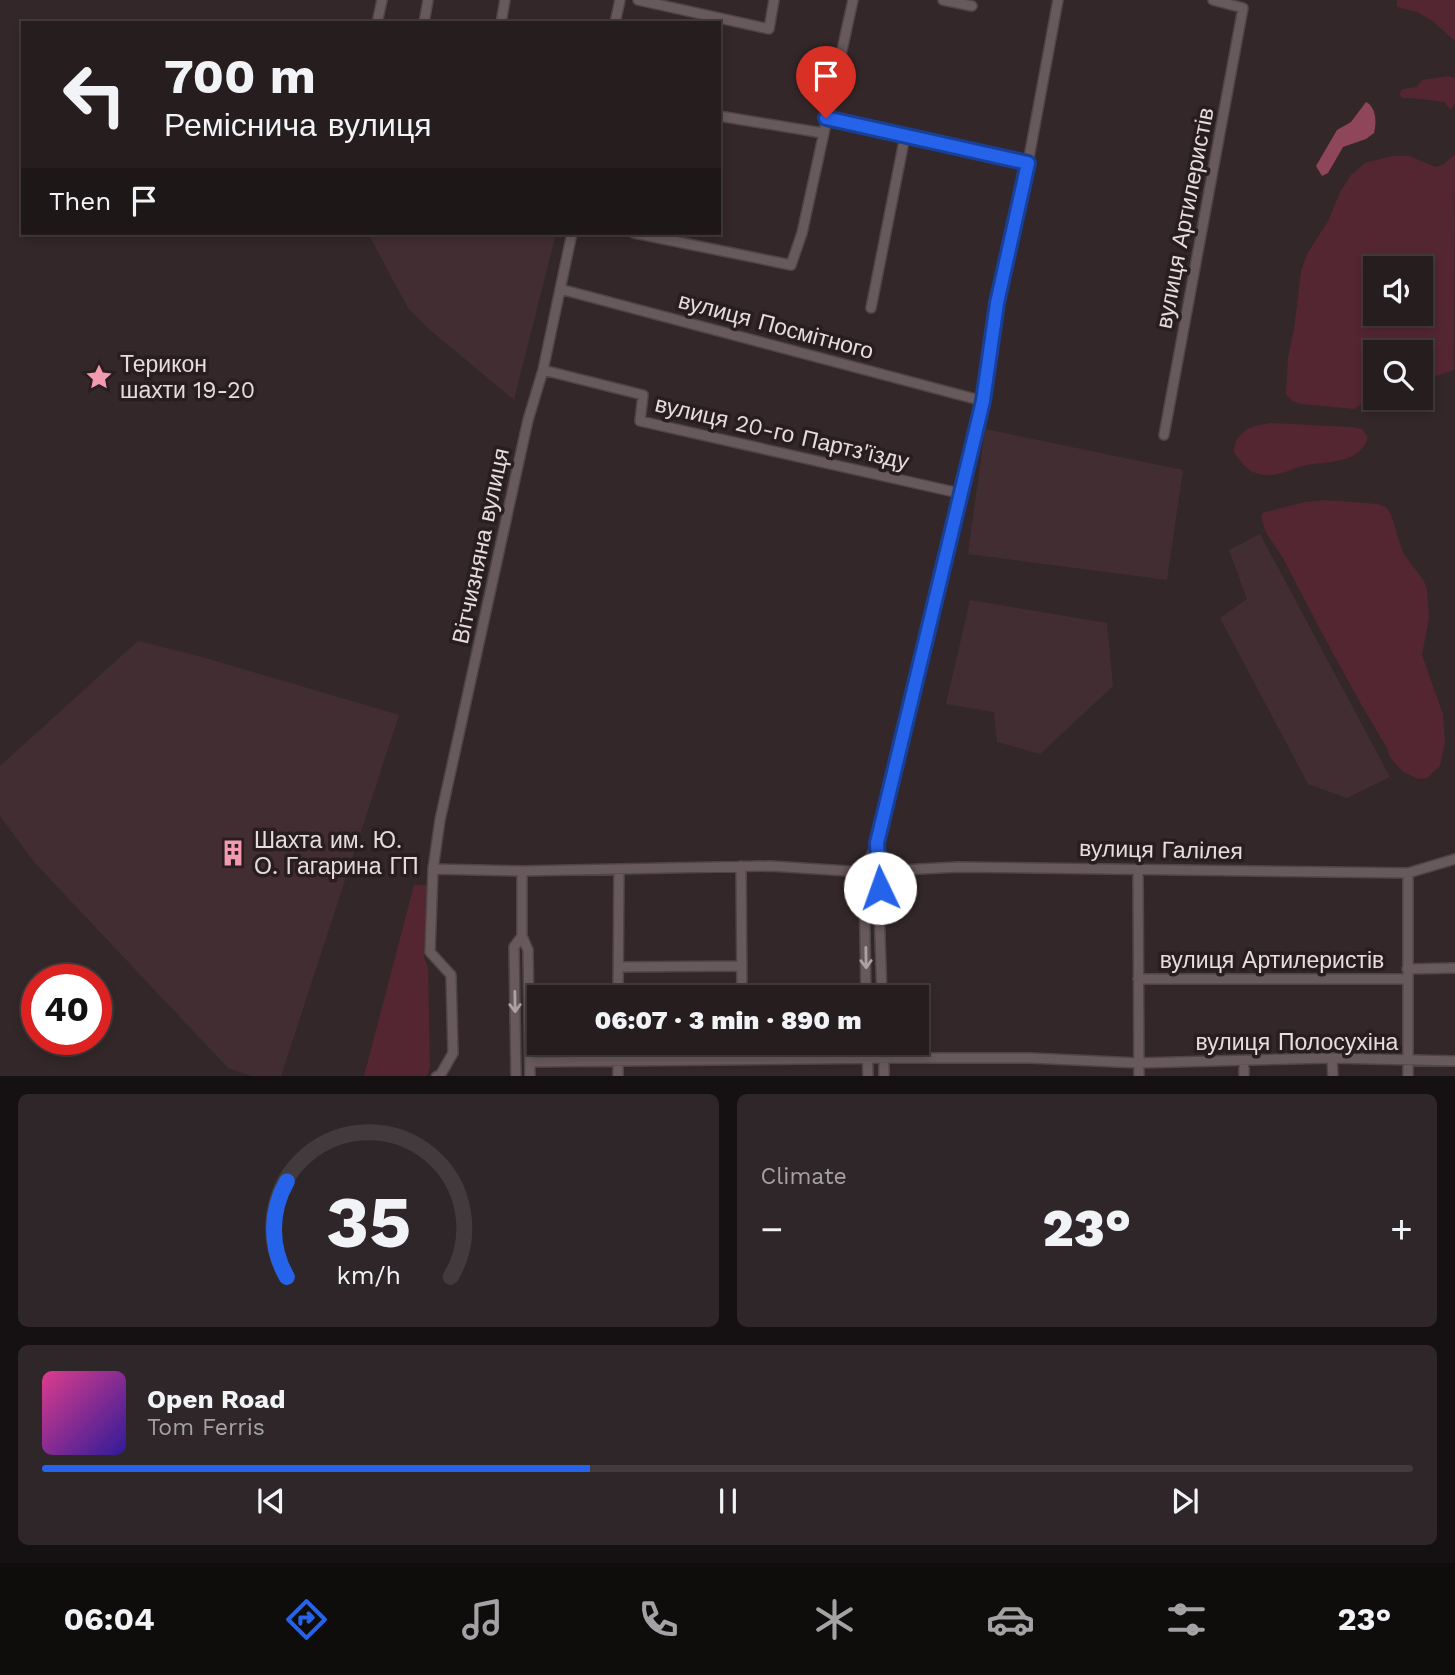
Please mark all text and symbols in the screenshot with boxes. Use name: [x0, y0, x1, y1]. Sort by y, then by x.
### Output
pin: [796, 46, 856, 118]
text: 700 m: [164, 47, 316, 105]
icon: left: [49, 49, 140, 140]
icon: arrive: [807, 57, 845, 95]
street label: вулиця Артилеристів: [1150, 105, 1220, 331]
text: Реміснича вулиця: [164, 106, 432, 144]
icon: arrive: [125, 182, 163, 220]
text: Then: [49, 186, 111, 216]
map controls: [1363, 256, 1433, 410]
button: sound: [1363, 256, 1433, 326]
street label: вулиця Посмітного: [675, 287, 877, 365]
button: search: [1363, 340, 1433, 410]
place label: Терикон шахти 19-20: [120, 351, 255, 404]
place icon: Терикон шахти 19-20: [84, 362, 114, 392]
street label: вулиця 20-го Партз'їзду: [652, 391, 912, 475]
street label: Вітчизняна вулиця: [447, 446, 515, 646]
place label: Шахта им. Ю. О. Гагарина ГП: [254, 827, 418, 880]
street label: вулиця Галілея: [1079, 835, 1243, 865]
building icon: Шахта им. Ю. О. Гагарина ГП: [218, 838, 248, 868]
position arrow: [843, 851, 917, 925]
one-way arrow: [859, 946, 872, 969]
street label: вулиця Артилеристів: [1160, 947, 1384, 974]
speed limit sign: 40: [21, 964, 112, 1055]
one-way arrow: [508, 990, 522, 1013]
text: 06:07 · 3 min · 890 m: [594, 1005, 862, 1035]
street label: вулиця Полосухіна: [1196, 1029, 1399, 1056]
text: Climate: [761, 1163, 847, 1190]
text: 35: [325, 1179, 411, 1265]
text: 23°: [1042, 1198, 1131, 1259]
text: −: [761, 1207, 783, 1251]
text: +: [1390, 1207, 1413, 1251]
text: km/h: [336, 1260, 400, 1289]
text: Open Road: [147, 1384, 285, 1414]
text: Tom Ferris: [147, 1414, 265, 1441]
icon: previous: [252, 1482, 290, 1520]
icon: pause: [709, 1482, 747, 1520]
icon: next: [1166, 1482, 1204, 1520]
icon: directions: [282, 1595, 331, 1644]
icon: music: [458, 1595, 507, 1644]
icon: phone: [634, 1595, 683, 1644]
icon: climate: [810, 1595, 859, 1644]
icon: car: [986, 1595, 1035, 1644]
icon: filters: [1162, 1595, 1211, 1644]
text: 06:04: [63, 1600, 155, 1638]
text: 23°: [1338, 1600, 1391, 1638]

